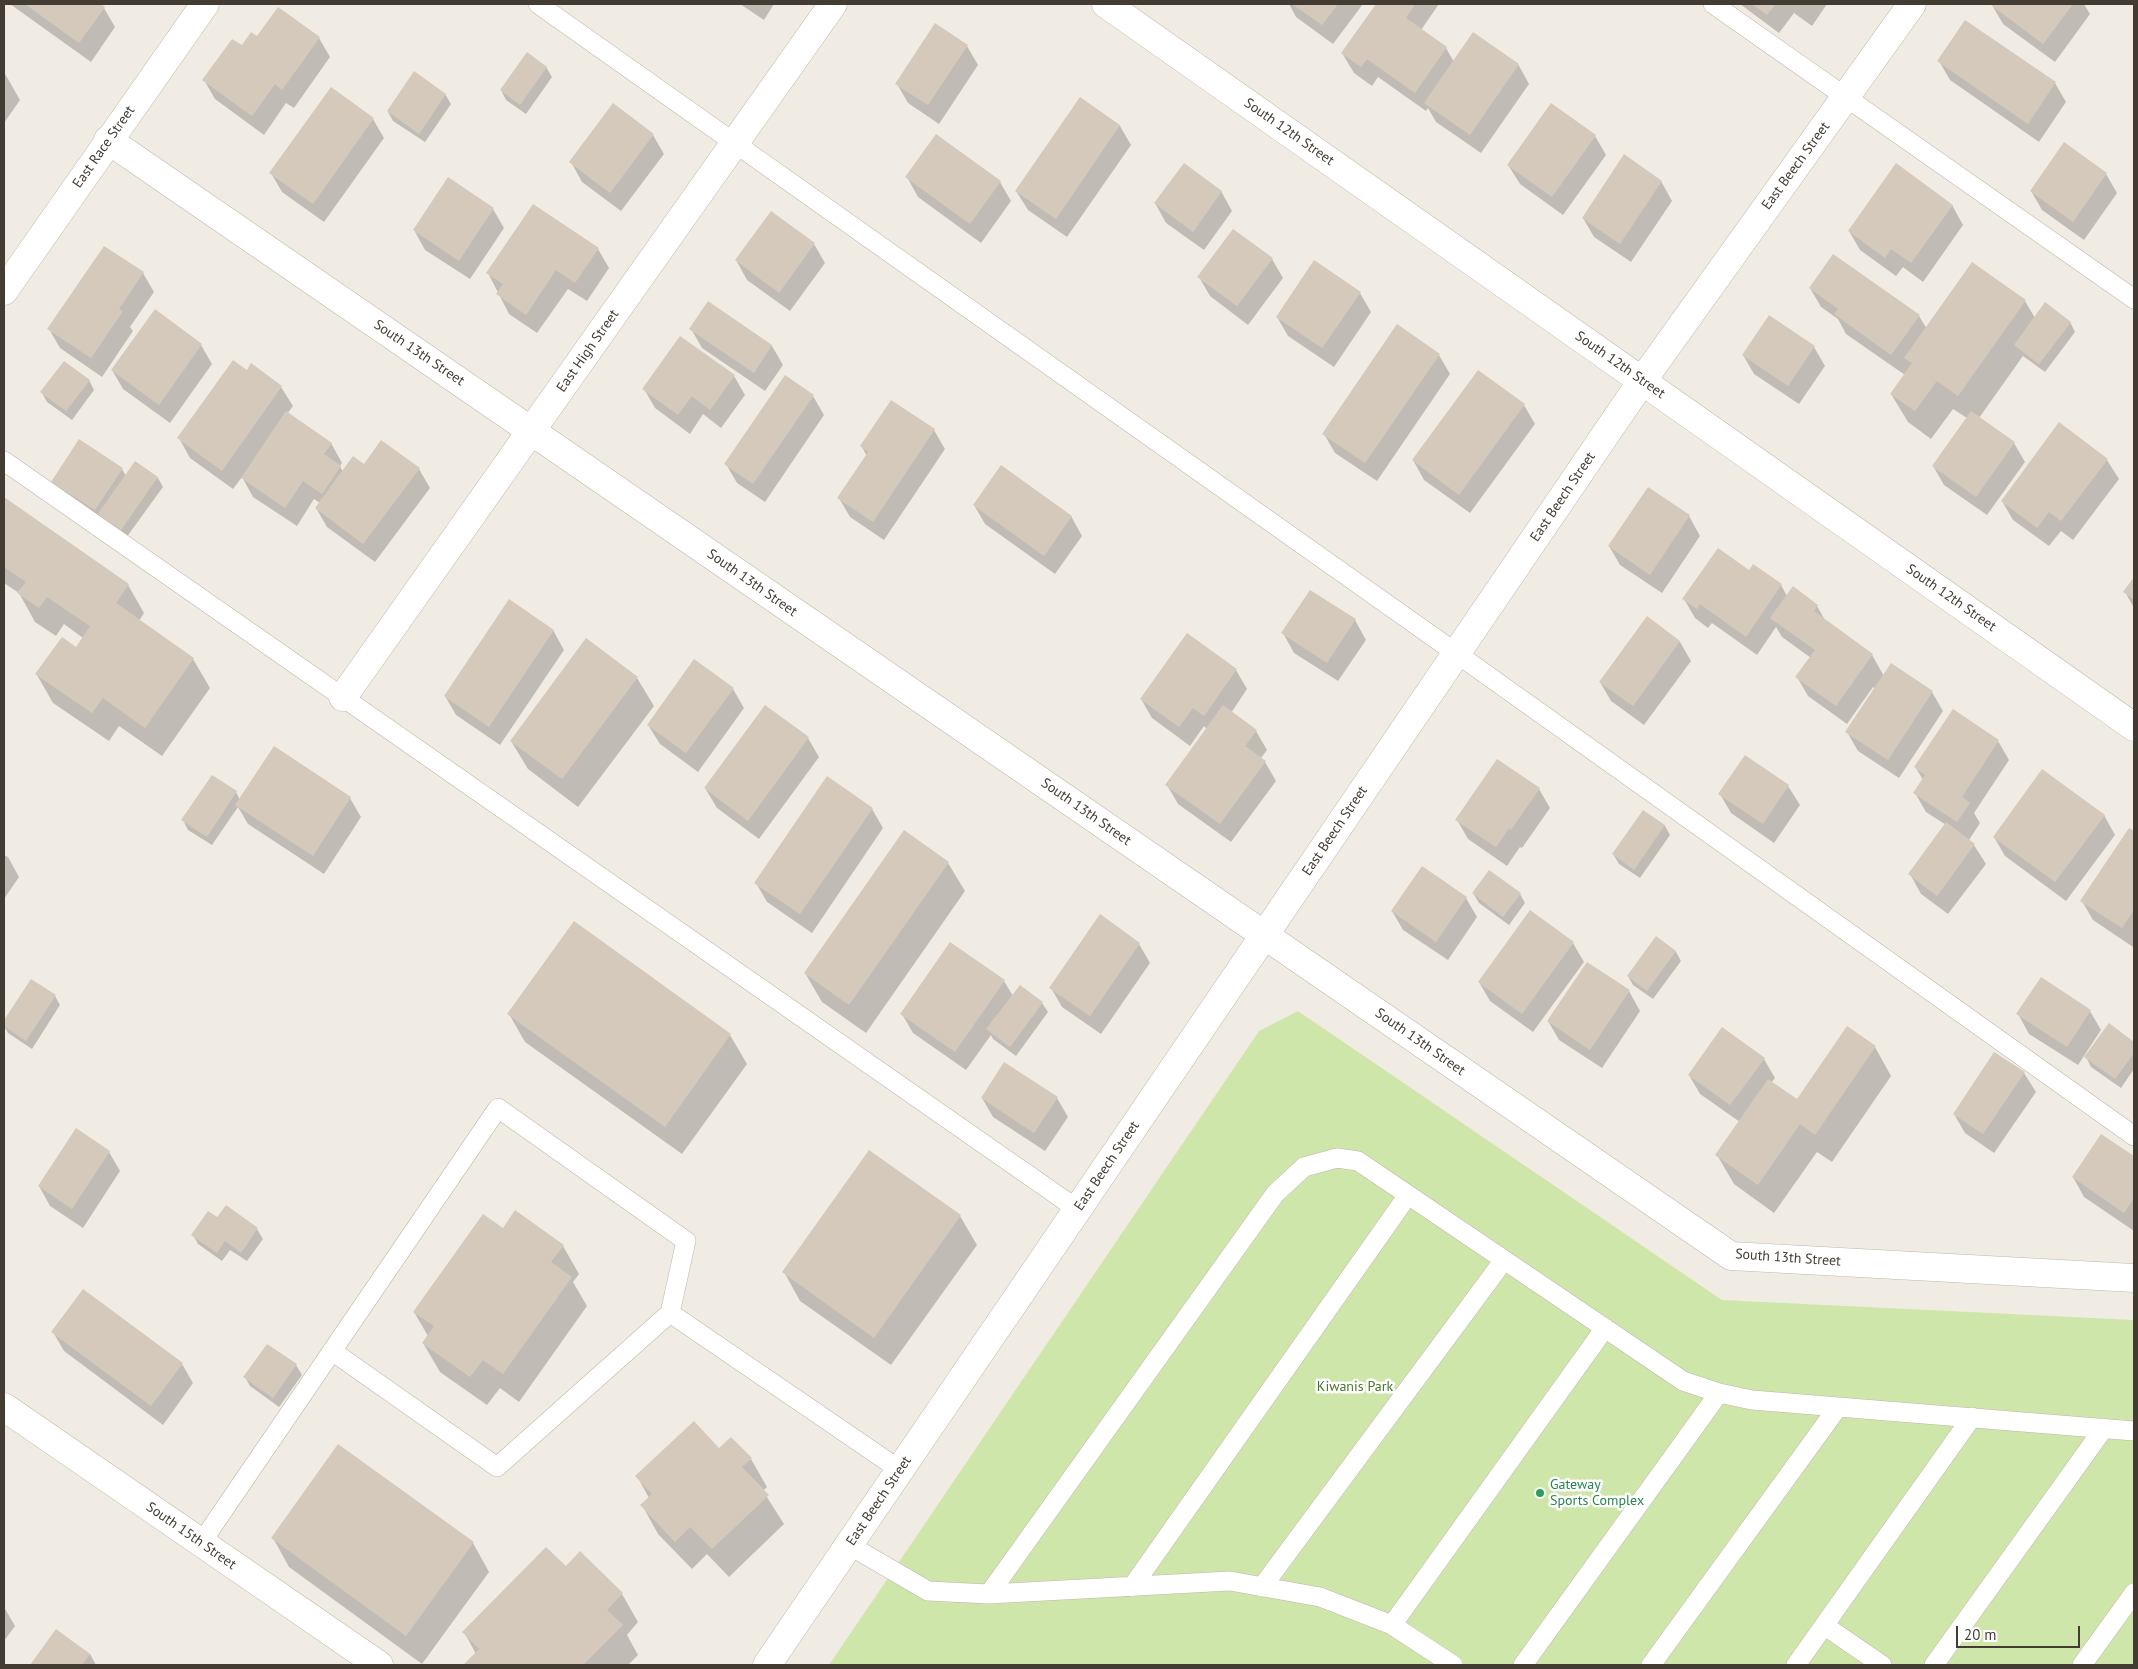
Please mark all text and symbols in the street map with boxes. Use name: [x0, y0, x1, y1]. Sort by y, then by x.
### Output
street label: South 12th Street: [1241, 95, 1337, 169]
street label: East Race Street: [69, 103, 139, 191]
street label: East Beech Street: [1759, 119, 1833, 213]
street label: East High Street: [553, 307, 623, 395]
street label: South 13th Street: [370, 316, 468, 390]
street label: South 12th Street: [1572, 328, 1668, 402]
street label: East Beech Street: [1527, 449, 1599, 545]
street label: South 13th Street: [704, 546, 800, 620]
street label: South 12th Street: [1903, 561, 1999, 635]
street label: South 13th Street: [1038, 775, 1134, 849]
street label: East Beech Street: [1299, 783, 1371, 879]
street label: South 13th Street: [1372, 1005, 1468, 1079]
street label: East Beech Street: [1071, 1118, 1143, 1214]
street label: South 13th Street: [1735, 1246, 1841, 1270]
park label: Kiwanis Park: [1317, 1379, 1393, 1395]
street label: East Beech Street: [843, 1453, 915, 1549]
place label: Gateway Sports Complex: [1550, 1477, 1644, 1510]
marker: Gateway Sports Complex: [1534, 1487, 1546, 1499]
street label: South 15th Street: [143, 1499, 239, 1573]
scale bar: [1958, 1616, 2082, 1648]
text: 20 m: [1964, 1625, 1997, 1644]

